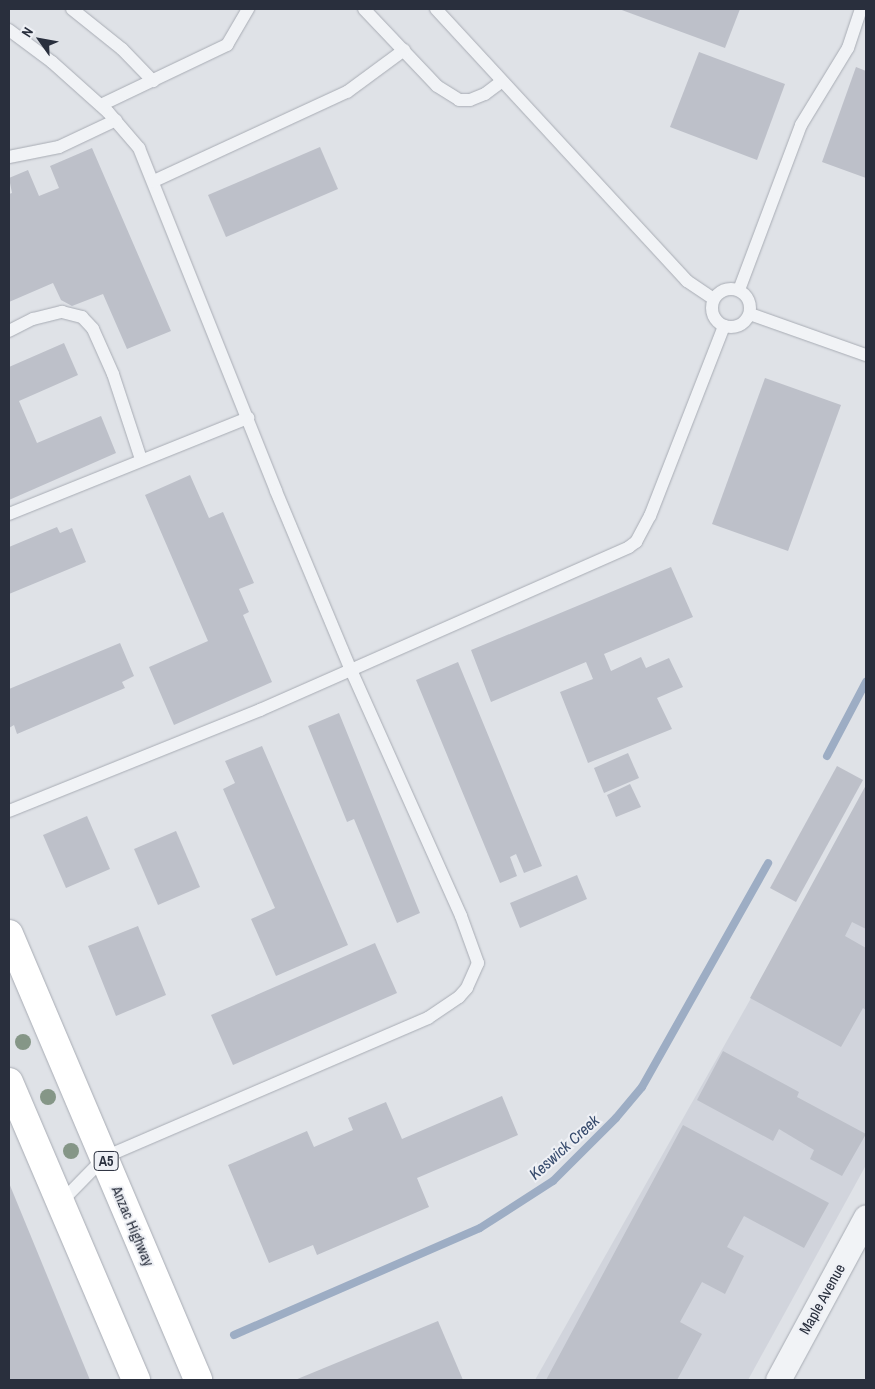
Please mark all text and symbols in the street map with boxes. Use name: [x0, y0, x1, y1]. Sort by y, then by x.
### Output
north arrow: [15, 15, 65, 65]
text: N: [17, 24, 37, 40]
water label: Keswick Creek: [525, 1111, 603, 1183]
road number: A5: [94, 1150, 118, 1172]
street label: Anzac Highway: [108, 1183, 158, 1269]
street label: Maple Avenue: [795, 1260, 849, 1338]

